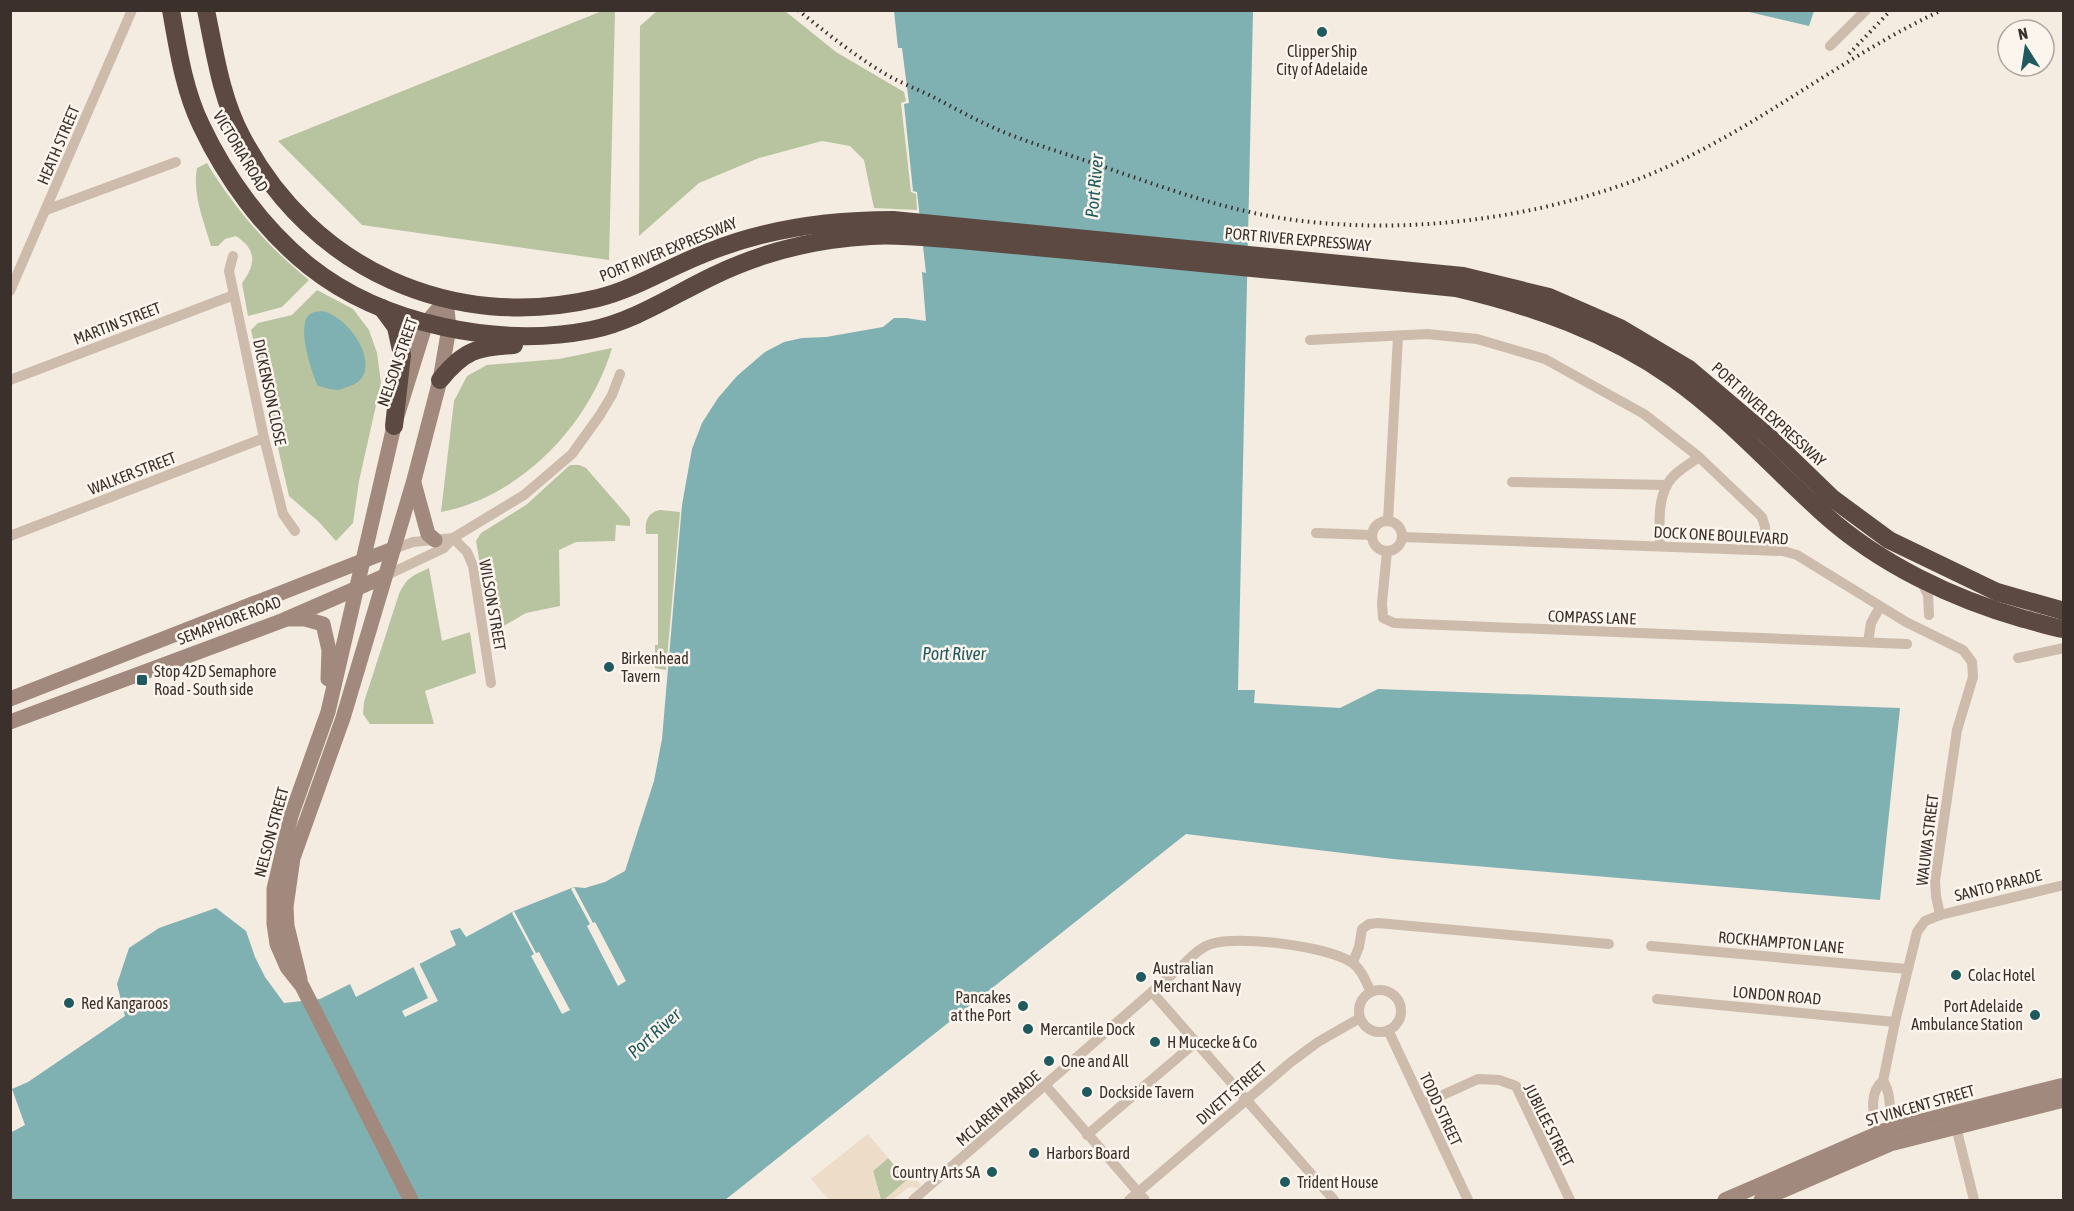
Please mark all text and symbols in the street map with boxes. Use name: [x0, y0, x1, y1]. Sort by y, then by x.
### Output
north arrow: [1996, 18, 2056, 78]
text: N: [2016, 24, 2029, 43]
marker: Clipper Ship City of Adelaide: [1315, 25, 1329, 39]
place label: Clipper Ship City of Adelaide: [1276, 42, 1368, 79]
street label: HEATH STREET: [33, 103, 83, 187]
street label: VICTORIA ROAD: [210, 107, 272, 195]
water label: Port River: [1081, 153, 1107, 219]
street label: PORT RIVER EXPRESSWAY: [597, 213, 740, 285]
street label: PORT RIVER EXPRESSWAY: [1224, 224, 1373, 254]
street label: MARTIN STREET: [71, 298, 163, 348]
street label: NELSON STREET: [373, 315, 421, 409]
street label: DICKENSON CLOSE: [250, 337, 290, 447]
street label: PORT RIVER EXPRESSWAY: [1708, 358, 1830, 470]
street label: WALKER STREET: [86, 448, 178, 498]
street label: DOCK ONE BOULEVARD: [1653, 522, 1789, 548]
street label: WILSON STREET: [476, 558, 510, 652]
street label: SEMAPHORE ROAD: [175, 592, 283, 648]
street label: COMPASS LANE: [1548, 606, 1636, 628]
water label: Port River: [922, 643, 987, 664]
place label: Birkenhead Tavern: [621, 649, 689, 685]
marker: Birkenhead Tavern: [602, 660, 616, 674]
place label: Stop 42D Semaphore Road - South side: [154, 662, 276, 698]
marker: Stop 42D Semaphore Road - South side: [135, 673, 149, 687]
street label: NELSON STREET: [250, 785, 292, 879]
street label: WAUWA STREET: [1912, 793, 1942, 887]
street label: SANTO PARADE: [1953, 865, 2043, 904]
street label: ROCKHAMPTON LANE: [1718, 928, 1845, 956]
place label: Australian Merchant Navy: [1153, 959, 1242, 996]
place label: Colac Hotel: [1968, 966, 2036, 984]
marker: Colac Hotel: [1949, 968, 1963, 982]
marker: Australian Merchant Navy: [1134, 970, 1148, 984]
street label: LONDON ROAD: [1732, 982, 1822, 1008]
place label: Pancakes at the Port: [951, 988, 1011, 1024]
place label: Red Kangaroos: [81, 994, 168, 1013]
marker: Red Kangaroos: [62, 996, 76, 1010]
place label: Port Adelaide Ambulance Station: [1911, 997, 2023, 1033]
marker: Pancakes at the Port: [1016, 999, 1030, 1013]
water label: Port River: [623, 1003, 685, 1062]
marker: Port Adelaide Ambulance Station: [2028, 1008, 2042, 1022]
place label: Mercantile Dock: [1040, 1020, 1135, 1038]
marker: Mercantile Dock: [1021, 1022, 1035, 1036]
place label: H Mucecke & Co: [1167, 1033, 1257, 1051]
marker: H Mucecke & Co: [1148, 1035, 1162, 1049]
place label: One and All: [1061, 1052, 1130, 1070]
marker: One and All: [1042, 1054, 1056, 1068]
street label: DIVETT STREET: [1193, 1058, 1269, 1128]
street label: MCLAREN PARADE: [952, 1067, 1044, 1149]
street label: TODD STREET: [1416, 1070, 1466, 1148]
street label: JUBILEE STREET: [1520, 1081, 1578, 1169]
street label: ST VINCENT STREET: [1864, 1081, 1976, 1129]
place label: Dockside Tavern: [1099, 1083, 1194, 1101]
marker: Dockside Tavern: [1080, 1085, 1094, 1099]
place label: Harbors Board: [1046, 1144, 1130, 1162]
marker: Harbors Board: [1027, 1146, 1041, 1160]
place label: Country Arts SA: [892, 1163, 980, 1182]
marker: Country Arts SA: [985, 1165, 999, 1179]
place label: Trident House: [1297, 1173, 1378, 1191]
marker: Trident House: [1278, 1175, 1292, 1189]

